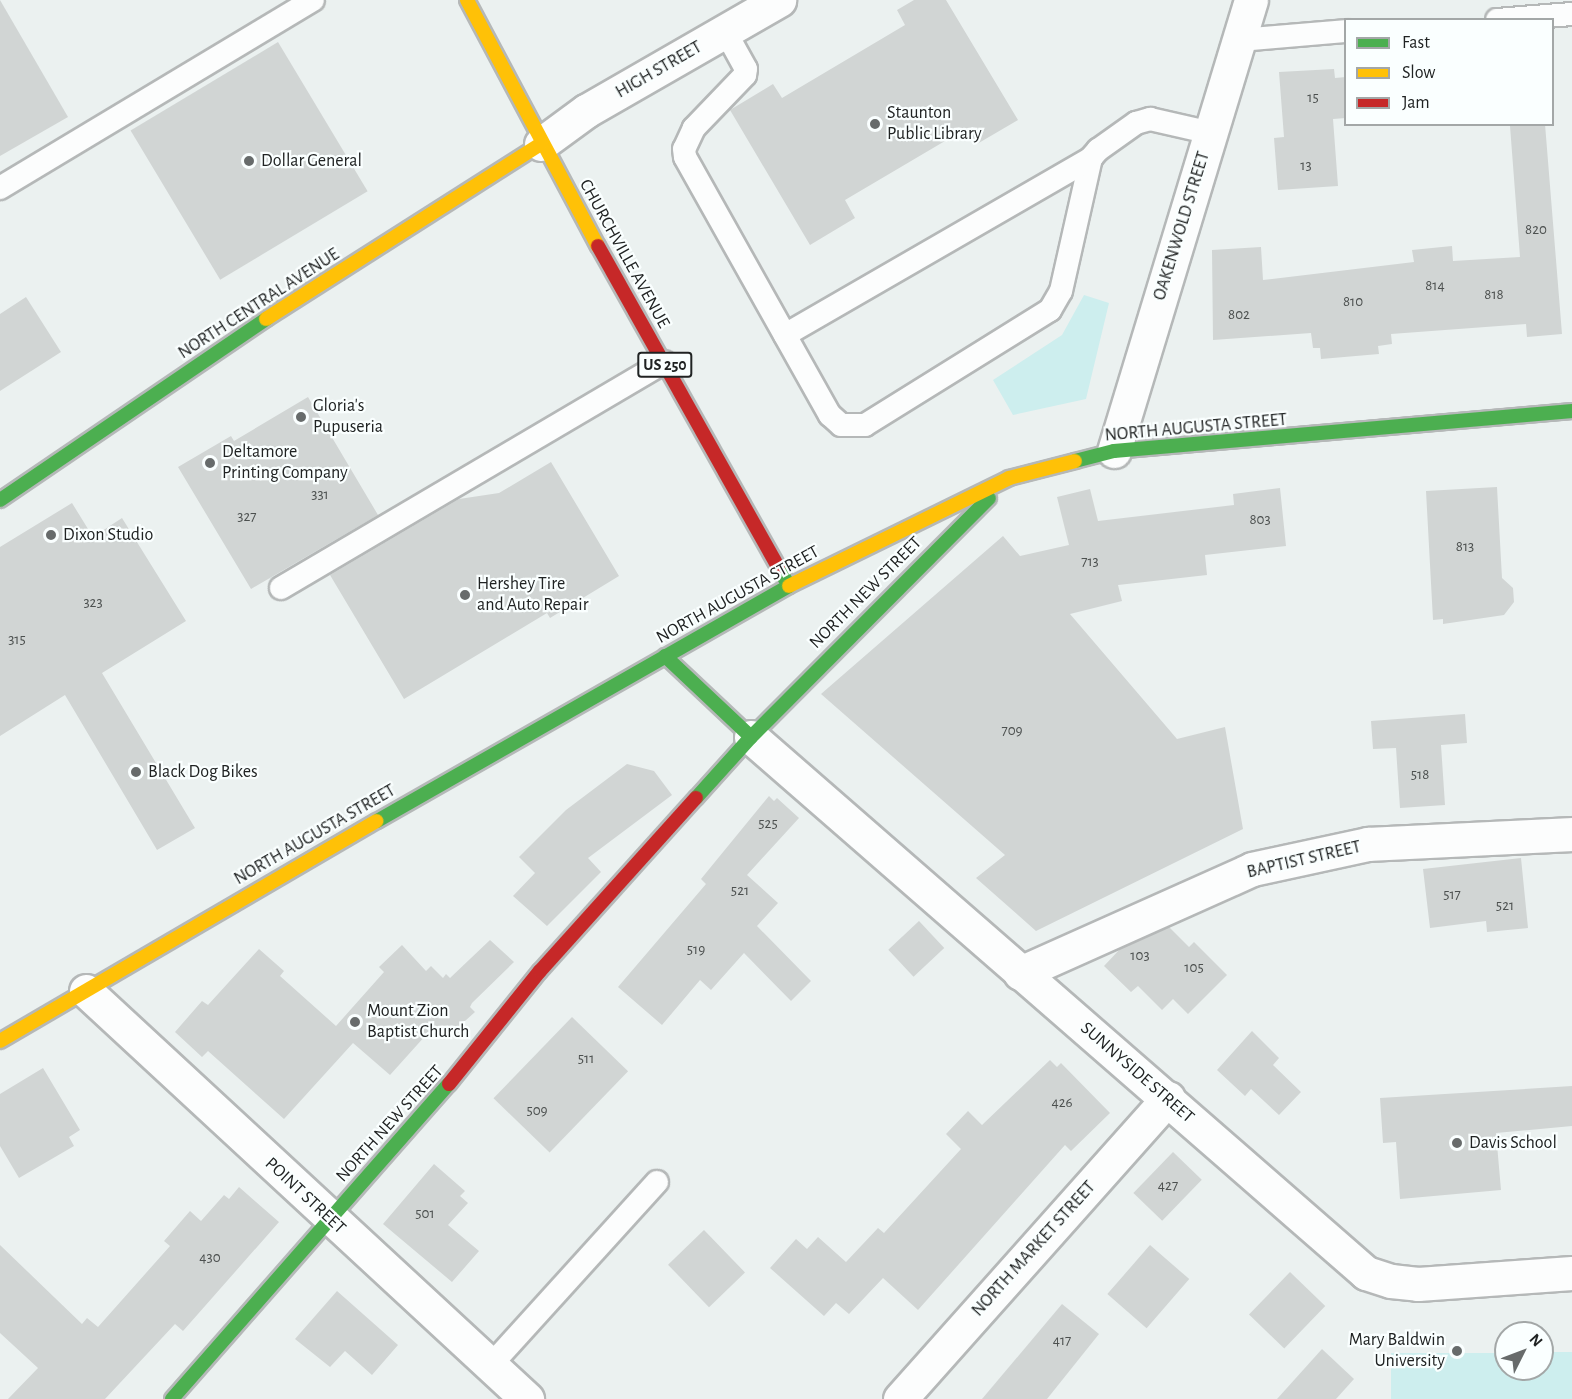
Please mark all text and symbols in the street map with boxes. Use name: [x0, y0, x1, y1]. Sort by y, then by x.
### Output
legend: [1344, 18, 1554, 126]
text: Fast: [1402, 34, 1430, 52]
street label: HIGH STREET: [612, 37, 706, 103]
text: Slow: [1402, 64, 1435, 82]
house number: 15: [1307, 89, 1319, 107]
text: Jam: [1402, 94, 1430, 112]
place label: Staunton Public Library: [887, 103, 982, 146]
marker: Staunton Public Library: [868, 117, 882, 131]
street label: OAKENWOLD STREET: [1149, 149, 1215, 303]
place label: Dollar General: [261, 150, 362, 172]
marker: Dollar General: [242, 154, 256, 168]
house number: 13: [1300, 157, 1312, 175]
street label: CHURCHVILLE AVENUE: [574, 176, 674, 332]
house number: 820: [1525, 221, 1547, 239]
street label: NORTH CENTRAL AVENUE: [174, 244, 344, 364]
house number: 814: [1425, 277, 1445, 295]
house number: 818: [1484, 286, 1504, 304]
house number: 810: [1343, 293, 1363, 311]
house number: 802: [1228, 306, 1250, 324]
road number: US 250: [636, 352, 694, 378]
place label: Gloria's Pupuseria: [313, 396, 383, 438]
street label: NORTH AUGUSTA STREET: [1104, 409, 1288, 447]
marker: Gloria's Pupuseria: [294, 410, 308, 424]
place label: Deltamore Printing Company: [222, 442, 348, 484]
marker: Deltamore Printing Company: [203, 456, 217, 470]
house number: 331: [311, 486, 329, 504]
house number: 327: [237, 508, 257, 526]
house number: 803: [1249, 511, 1271, 529]
place label: Dixon Studio: [63, 524, 153, 546]
marker: Dixon Studio: [44, 528, 58, 542]
street label: NORTH NEW STREET: [805, 532, 927, 654]
house number: 813: [1456, 538, 1474, 556]
street label: NORTH AUGUSTA STREET: [653, 541, 823, 649]
house number: 713: [1081, 553, 1099, 571]
place label: Hershey Tire and Auto Repair: [477, 574, 589, 616]
marker: Hershey Tire and Auto Repair: [458, 588, 472, 602]
house number: 323: [83, 594, 103, 612]
house number: 315: [8, 631, 26, 649]
house number: 709: [1001, 722, 1023, 740]
place label: Black Dog Bikes: [148, 761, 258, 783]
marker: Black Dog Bikes: [129, 765, 143, 779]
house number: 518: [1411, 766, 1429, 784]
street label: NORTH AUGUSTA STREET: [230, 780, 400, 890]
house number: 525: [758, 815, 778, 833]
street label: BAPTIST STREET: [1245, 836, 1363, 884]
house number: 521: [731, 882, 749, 900]
house number: 517: [1443, 886, 1461, 904]
house number: 521: [1496, 897, 1514, 915]
house number: 519: [687, 941, 705, 959]
house number: 103: [1130, 947, 1150, 965]
house number: 105: [1184, 959, 1204, 977]
place label: Mount Zion Baptist Church: [367, 1001, 469, 1044]
marker: Mount Zion Baptist Church: [348, 1015, 362, 1029]
street label: SUNNYSIDE STREET: [1076, 1018, 1198, 1128]
house number: 511: [578, 1050, 594, 1068]
street label: NORTH NEW STREET: [332, 1061, 448, 1187]
house number: 426: [1051, 1094, 1073, 1112]
house number: 509: [526, 1102, 548, 1120]
place label: Davis School: [1469, 1132, 1557, 1154]
marker: Davis School: [1450, 1136, 1464, 1150]
street label: POINT STREET: [260, 1153, 350, 1239]
street label: NORTH MARKET STREET: [967, 1177, 1101, 1321]
house number: 427: [1158, 1177, 1178, 1195]
house number: 501: [415, 1205, 435, 1223]
house number: 430: [199, 1249, 221, 1267]
north arrow: [1494, 1321, 1554, 1381]
place label: Mary Baldwin University: [1349, 1330, 1445, 1372]
text: N: [1526, 1331, 1546, 1350]
house number: 417: [1053, 1332, 1071, 1350]
marker: Mary Baldwin University: [1450, 1344, 1464, 1358]

